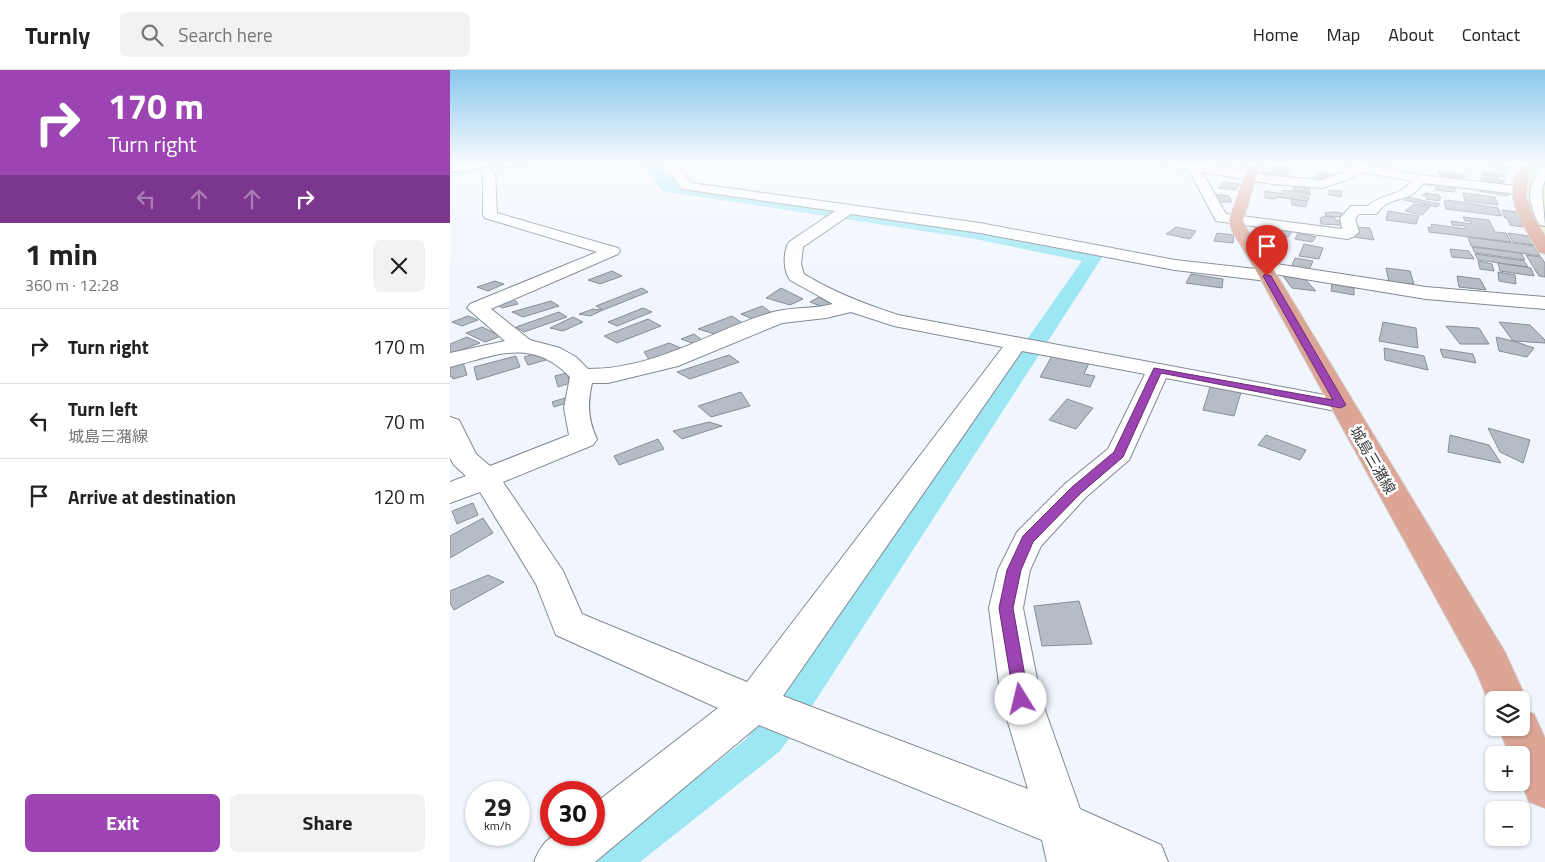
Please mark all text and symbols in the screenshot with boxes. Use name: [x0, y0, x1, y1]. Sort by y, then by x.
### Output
search box: [120, 12, 470, 57]
text: Turnly: [25, 17, 90, 53]
text: Search here: [178, 20, 273, 49]
icon: search: [138, 21, 166, 49]
text: Home: [1253, 21, 1299, 48]
text: Map: [1327, 21, 1360, 48]
text: About: [1388, 21, 1434, 48]
text: Contact: [1462, 21, 1520, 48]
text: 170 m: [108, 79, 204, 133]
icon: right: [25, 90, 90, 155]
text: Turn right: [108, 127, 197, 161]
icon: left: [132, 185, 160, 213]
icon: ahead: [185, 185, 213, 213]
icon: ahead: [238, 185, 266, 213]
icon: right: [291, 185, 319, 213]
pin: [1246, 225, 1288, 276]
text: 1 min: [25, 231, 98, 277]
icon: arrive: [1253, 232, 1281, 260]
button: close: [373, 240, 425, 292]
text: 360 m · 12:28: [25, 273, 119, 297]
icon: right: [25, 332, 53, 360]
text: Turn right: [68, 332, 149, 361]
text: 170 m: [373, 332, 425, 361]
text: Turn left: [68, 394, 138, 423]
icon: left: [25, 407, 53, 435]
text: 70 m: [384, 407, 425, 436]
street label: 城島三潴線: [1344, 422, 1402, 498]
text: 城島三潴線: [68, 424, 148, 448]
icon: arrive: [25, 482, 53, 510]
text: Arrive at destination: [68, 482, 236, 511]
text: 120 m: [373, 482, 425, 511]
position arrow: [994, 672, 1046, 724]
map controls: [1485, 691, 1530, 846]
button: layers: [1485, 691, 1530, 736]
button: +: [1485, 746, 1530, 791]
speed limit sign: 30: [540, 781, 605, 846]
text: 29: [483, 788, 512, 826]
button: Exit: [25, 794, 220, 852]
button: Share: [230, 794, 425, 852]
button: −: [1485, 801, 1530, 846]
text: km/h: [484, 816, 511, 835]

